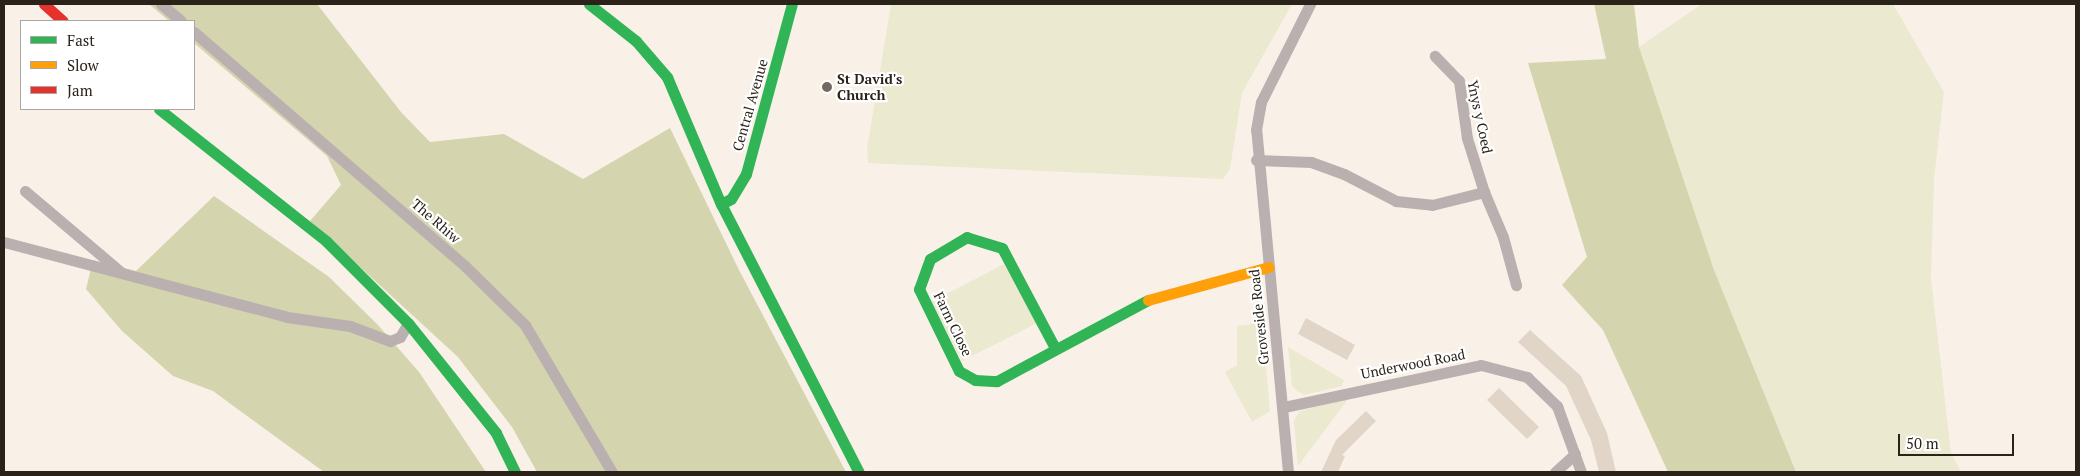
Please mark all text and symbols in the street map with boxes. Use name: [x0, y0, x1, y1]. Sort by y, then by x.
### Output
legend: [20, 20, 195, 110]
text: Fast: [67, 30, 95, 50]
text: Slow: [67, 55, 99, 75]
street label: Central Avenue: [729, 57, 771, 153]
place label: St David's Church: [837, 71, 902, 104]
street label: Ynys y Coed: [1464, 79, 1496, 155]
text: Jam: [67, 80, 93, 100]
marker: St David's Church: [821, 81, 833, 93]
street label: The Rhiw: [408, 195, 464, 247]
street label: Groveside Road: [1246, 268, 1272, 366]
street label: Farm Close: [930, 289, 976, 359]
street label: Underwood Road: [1359, 346, 1467, 382]
scale bar: [1900, 424, 2016, 456]
text: 50 m: [1906, 433, 1939, 453]

